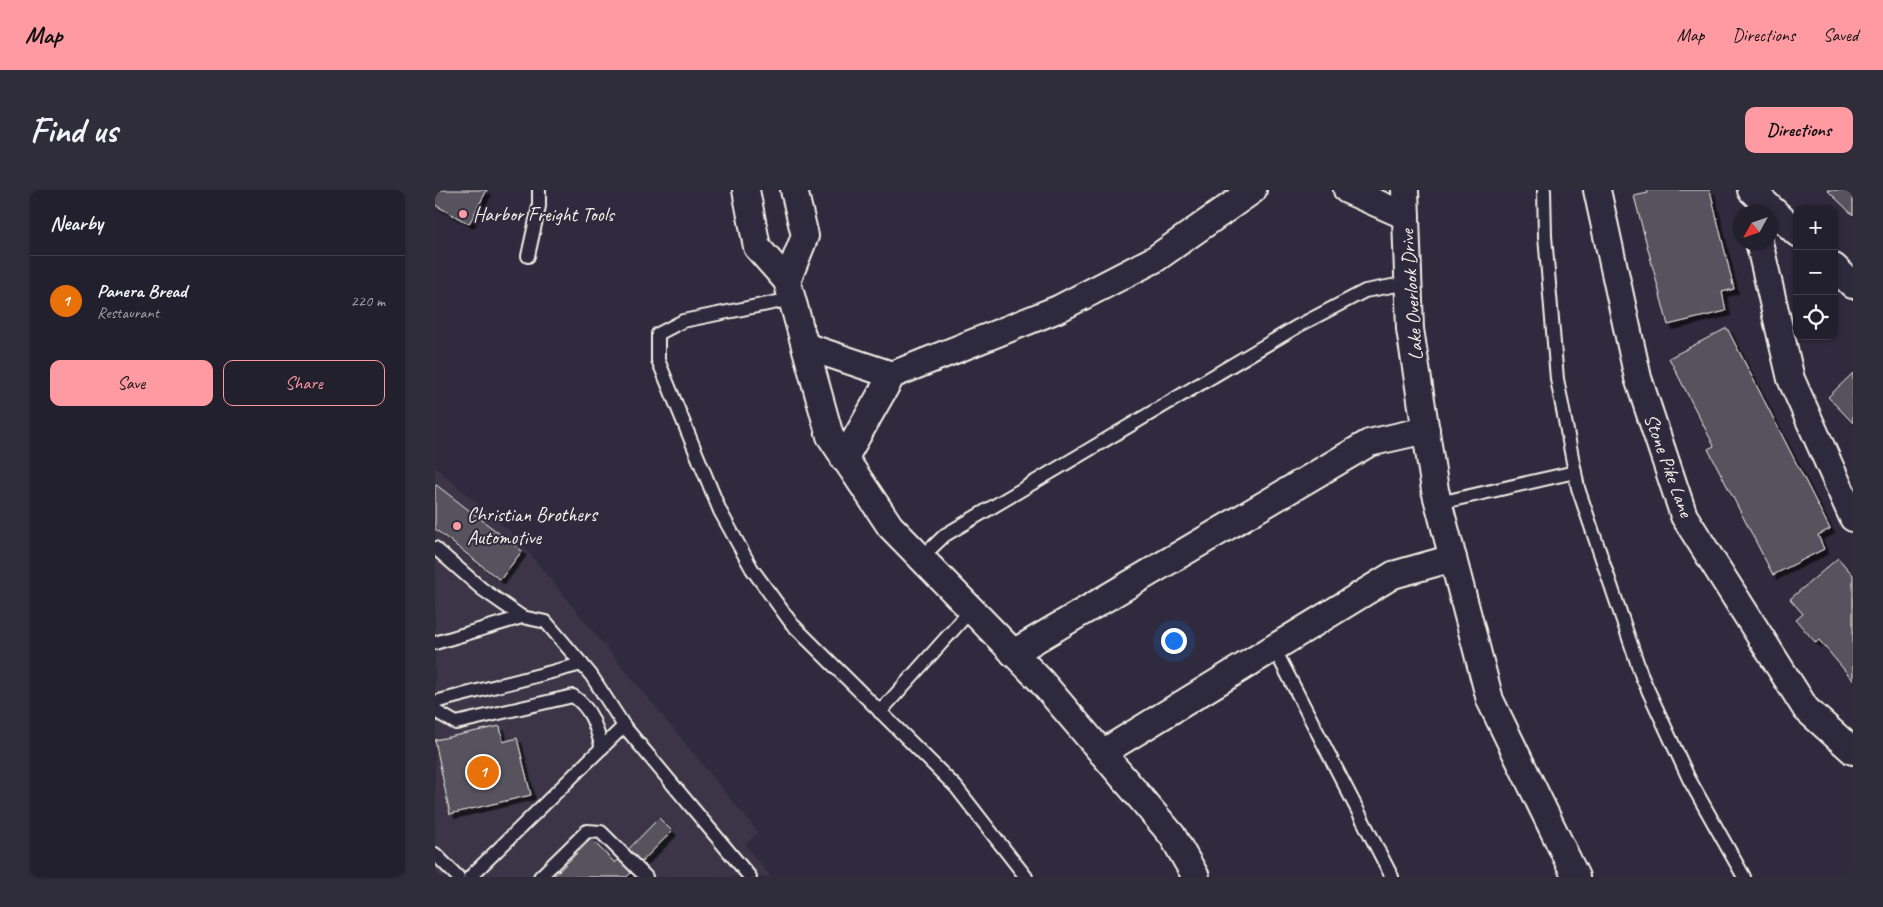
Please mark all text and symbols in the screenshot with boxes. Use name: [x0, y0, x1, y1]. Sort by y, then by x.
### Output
text: Map: [25, 20, 62, 50]
text: Map: [1677, 24, 1704, 46]
text: Directions: [1732, 24, 1795, 46]
text: Saved: [1823, 24, 1858, 46]
button: Directions: [1745, 107, 1853, 153]
text: Find us: [30, 108, 117, 153]
place label: Harbor Freight Tools: [473, 202, 616, 227]
north arrow: [1733, 205, 1778, 250]
map controls: [1793, 205, 1838, 340]
button: +: [1793, 205, 1838, 250]
marker: Harbor Freight Tools: [457, 208, 469, 220]
text: Nearby: [50, 210, 103, 236]
street label: Lake Overlook Drive: [1394, 227, 1429, 361]
button: −: [1793, 250, 1838, 295]
text: Panera Bread: [97, 279, 187, 303]
text: 1: [62, 291, 70, 311]
text: 220 m: [351, 291, 385, 311]
button: locate: [1793, 295, 1838, 340]
text: Restaurant: [97, 303, 159, 323]
button: Save: [50, 360, 213, 406]
button: Share: [223, 360, 385, 406]
street label: Stone Pike Lane: [1638, 410, 1699, 522]
place label: Christian Brothers Automotive: [467, 502, 599, 550]
marker: Christian Brothers Automotive: [451, 520, 463, 532]
your location: [1161, 628, 1187, 654]
pin: 1: [467, 753, 499, 791]

